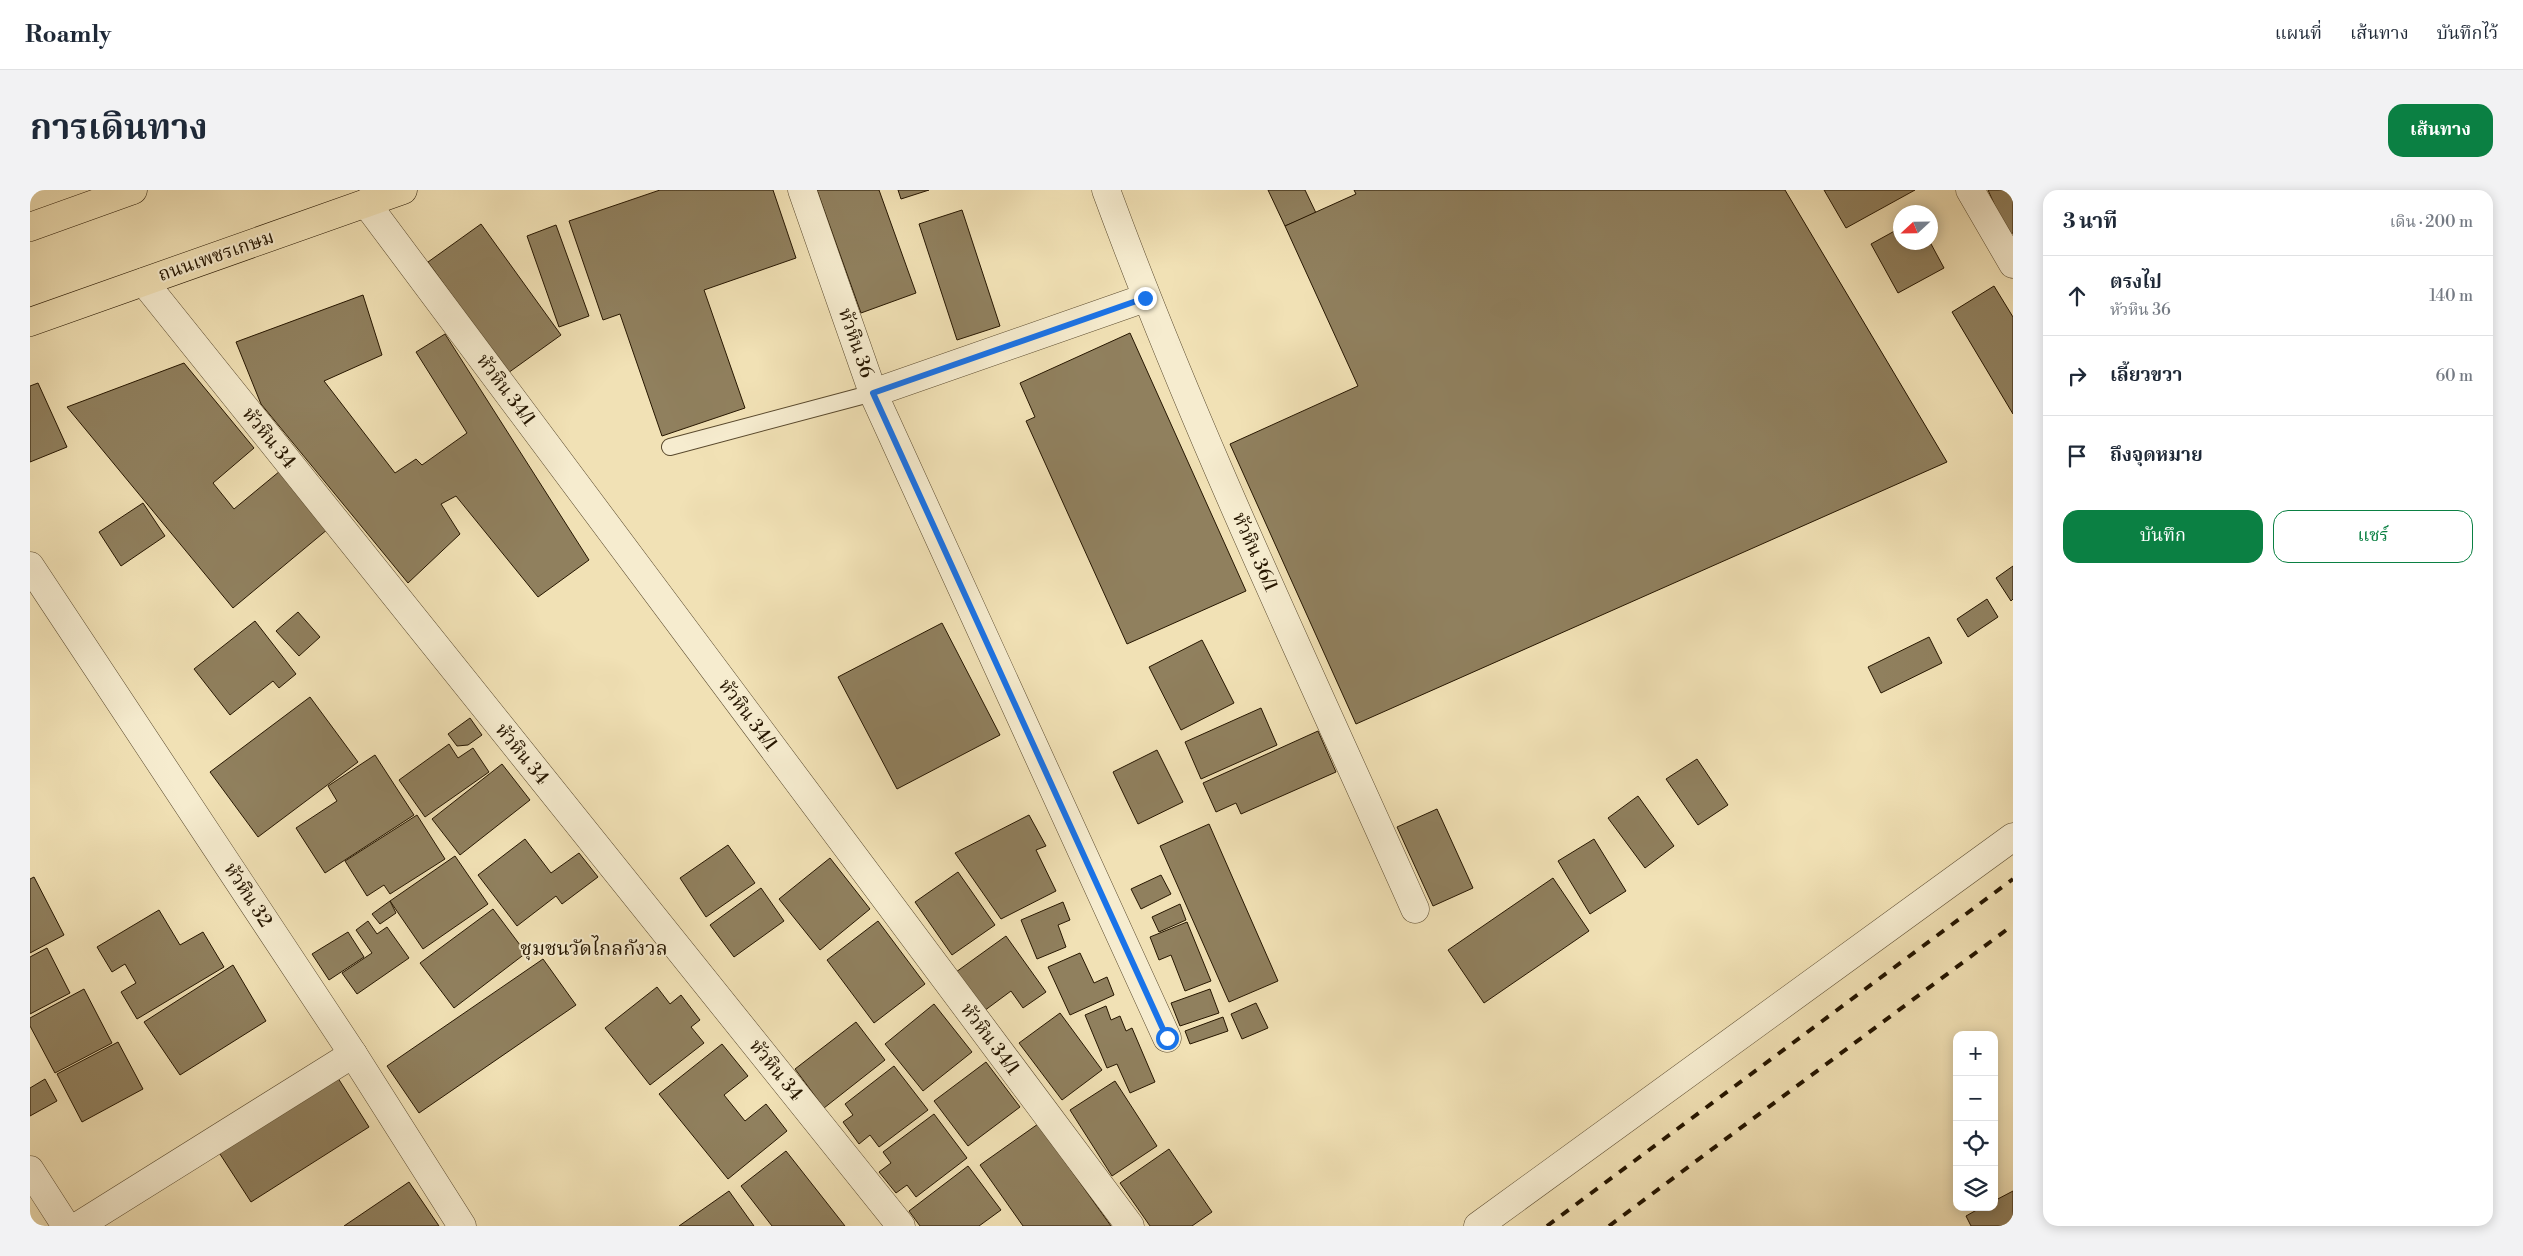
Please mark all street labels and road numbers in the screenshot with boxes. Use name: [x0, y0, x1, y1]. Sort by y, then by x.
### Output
street label: ถนนเพชรเกษม: [155, 225, 277, 287]
street label: หัวหิน 36: [833, 305, 879, 381]
street label: หัวหิน 34/1: [471, 349, 541, 431]
street label: หัวหิน 34: [237, 402, 301, 474]
street label: หัวหิน 36/1: [1227, 509, 1283, 595]
street label: หัวหิน 34/1: [713, 674, 783, 756]
street label: หัวหิน 34: [490, 718, 554, 790]
street label: หัวหิน 32: [218, 859, 278, 931]
street label: หัวหิน 34/1: [955, 998, 1025, 1080]
street label: หัวหิน 34: [744, 1034, 808, 1106]

